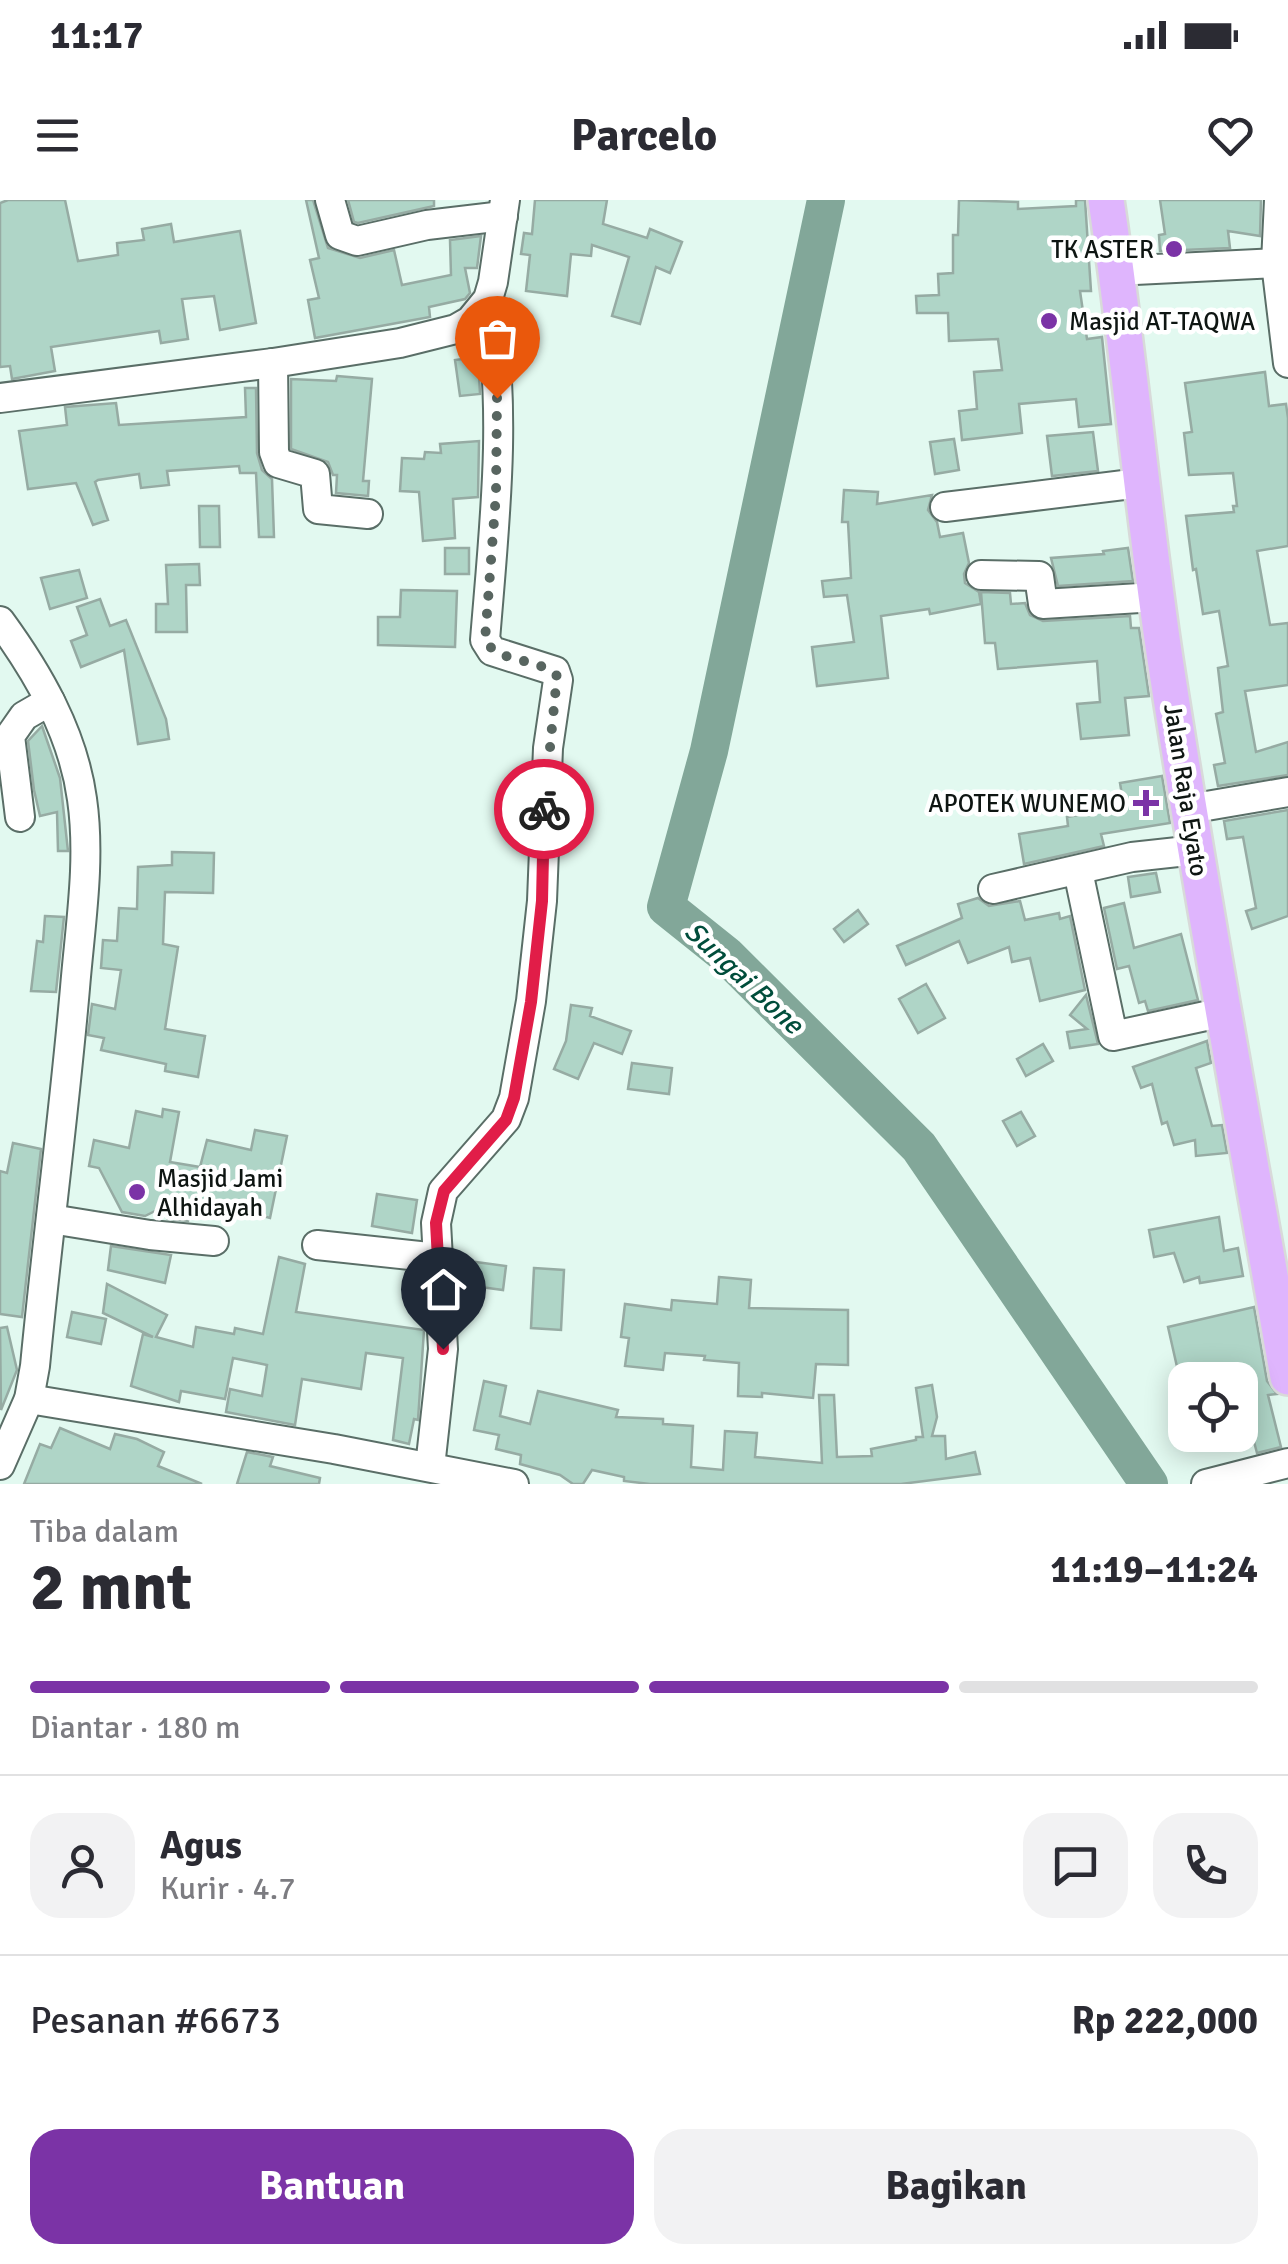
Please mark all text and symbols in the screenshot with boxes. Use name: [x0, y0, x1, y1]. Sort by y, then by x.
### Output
text: 11:17: [50, 12, 143, 59]
icon: menu: [30, 108, 85, 163]
text: Parcelo: [571, 108, 717, 163]
icon: heart: [1203, 108, 1258, 163]
place label: TK ASTER: [1051, 234, 1154, 265]
marker: TK ASTER: [1163, 238, 1185, 260]
pin: [455, 296, 540, 399]
place label: Masjid AT-TAQWA: [1069, 306, 1255, 337]
marker: Masjid AT-TAQWA: [1038, 310, 1060, 332]
icon: bag: [470, 311, 525, 366]
street label: Jalan Raja Eyato: [1157, 702, 1215, 878]
courier: [494, 759, 594, 859]
icon: bike: [517, 782, 572, 837]
place label: APOTEK WUNEMO: [928, 788, 1126, 819]
marker: APOTEK WUNEMO: [1135, 792, 1157, 814]
water label: Sungai Bone: [678, 915, 812, 1043]
place label: Masjid Jami Alhidayah: [157, 1163, 283, 1223]
marker: Masjid Jami Alhidayah: [126, 1181, 148, 1203]
pin: [401, 1247, 486, 1350]
icon: home: [416, 1262, 471, 1317]
map controls: [1168, 1362, 1258, 1452]
button: locate: [1168, 1362, 1258, 1452]
text: Tiba dalam: [30, 1512, 179, 1551]
text: 11:19–11:24: [1050, 1546, 1258, 1593]
text: 2 mnt: [30, 1548, 192, 1628]
text: Diantar · 180 m: [30, 1708, 241, 1747]
button: person: [30, 1813, 135, 1918]
button: chat: [1023, 1813, 1128, 1918]
button: phone: [1153, 1813, 1258, 1918]
text: Agus: [160, 1822, 242, 1869]
text: Kurir · 4.7: [160, 1869, 296, 1908]
text: Pesanan #6673: [30, 1997, 281, 2044]
text: Rp 222,000: [1071, 1997, 1258, 2044]
button: Bantuan: [30, 2129, 634, 2244]
button: Bagikan: [654, 2129, 1258, 2244]

